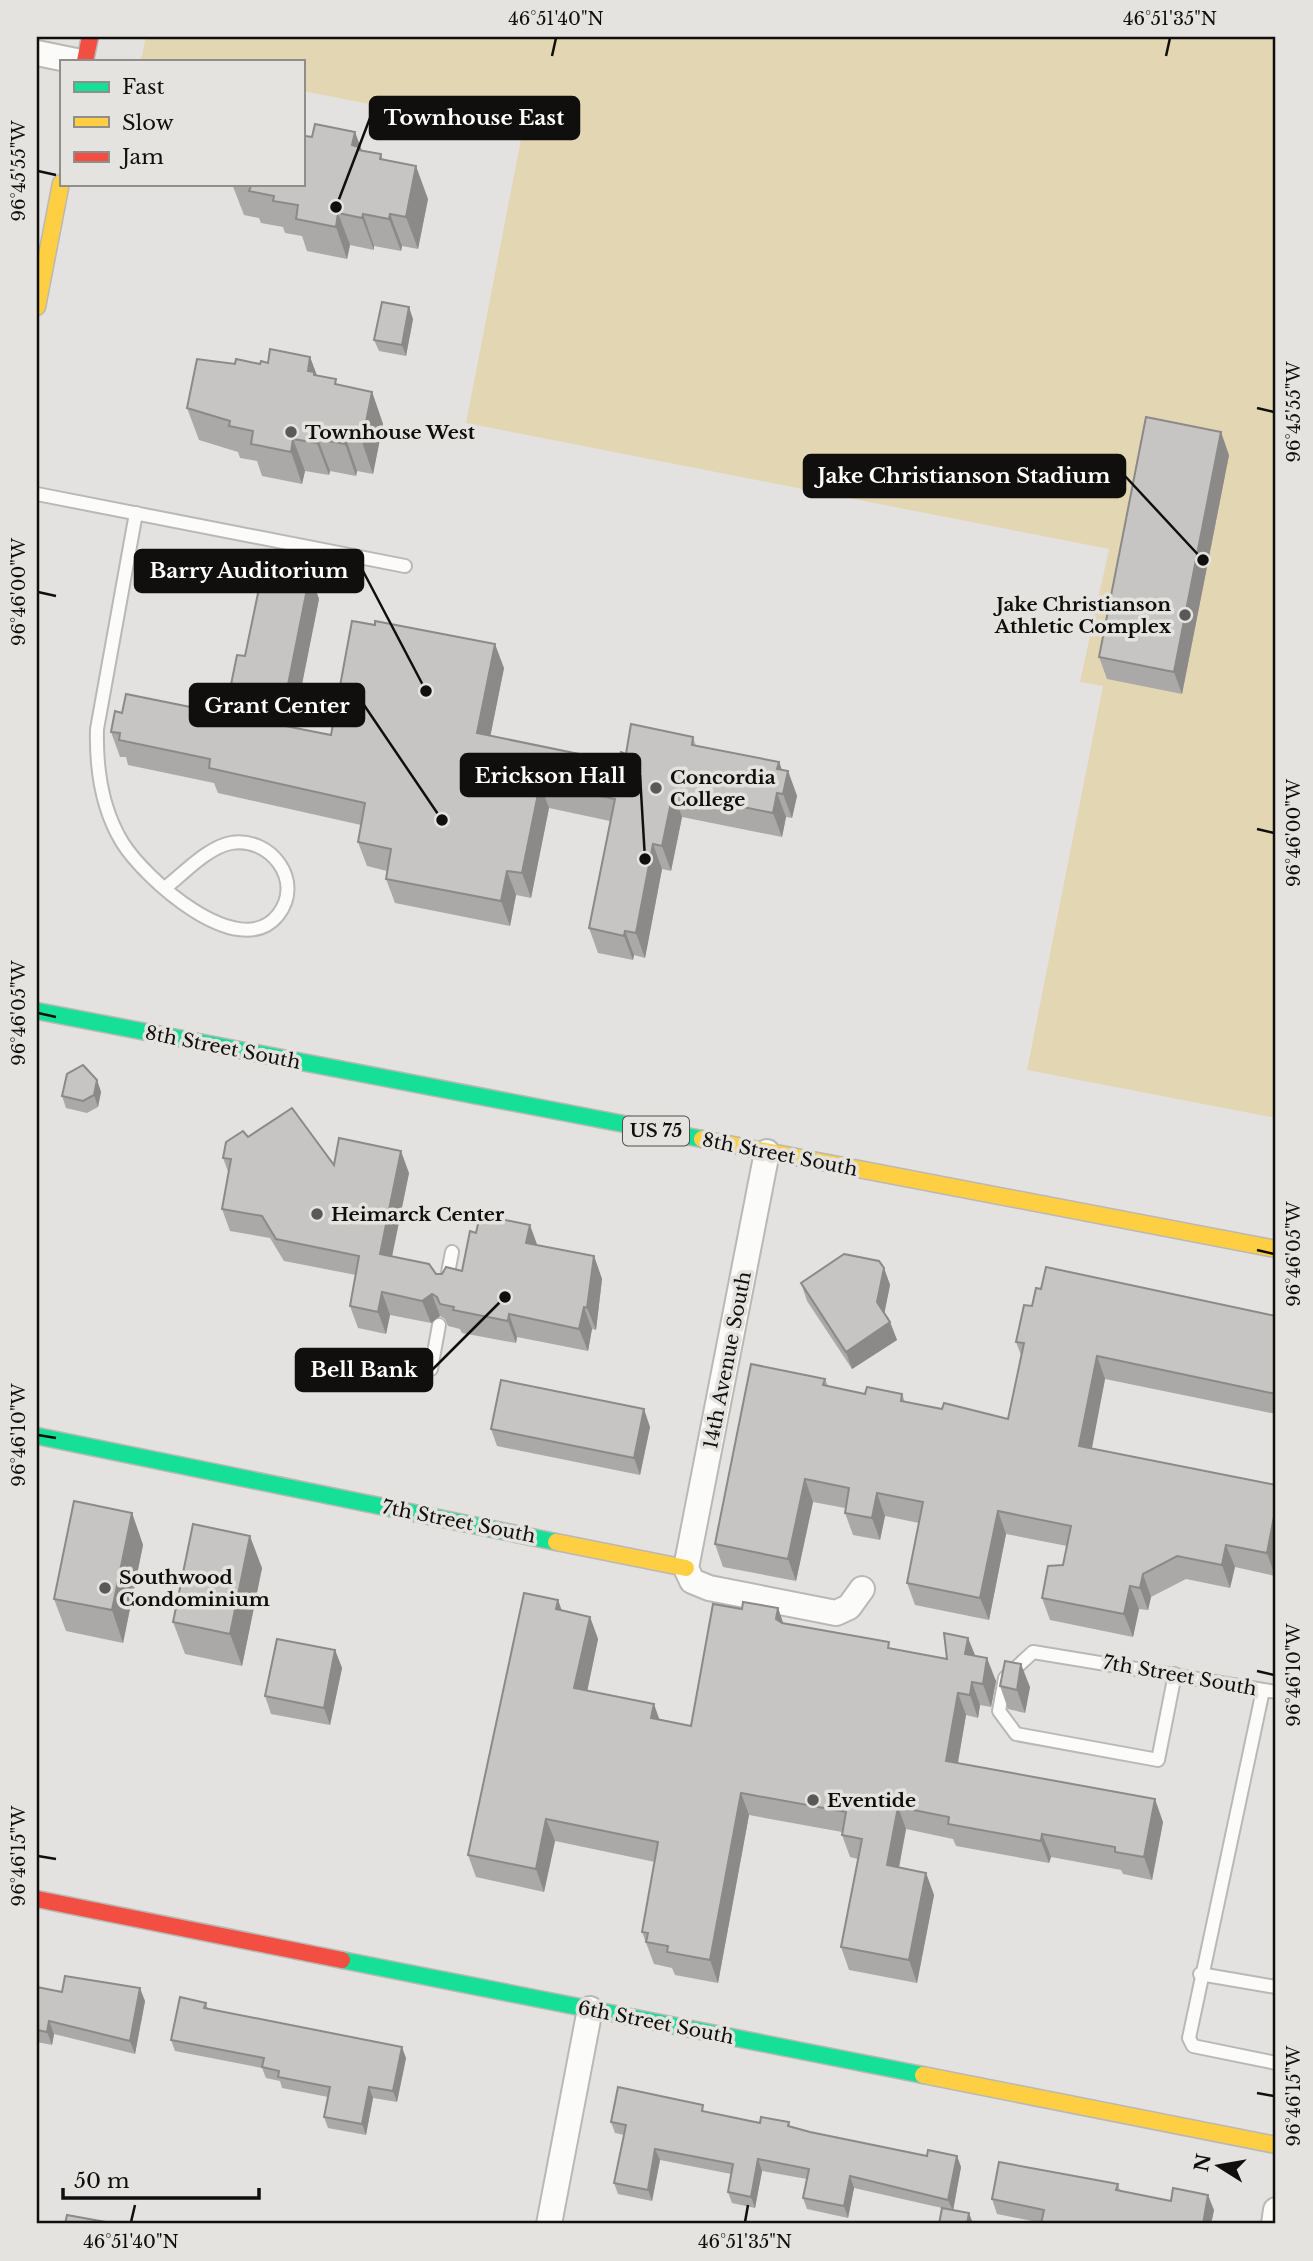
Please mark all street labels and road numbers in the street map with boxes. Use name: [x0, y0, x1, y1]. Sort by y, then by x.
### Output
street label: 8th Street South: [143, 1021, 302, 1074]
road number: US 75: [623, 1116, 689, 1146]
street label: 8th Street South: [700, 1128, 859, 1181]
street label: 14th Avenue South: [699, 1270, 756, 1451]
street label: 7th Street South: [380, 1495, 537, 1548]
street label: 7th Street South: [1101, 1651, 1258, 1700]
street label: 6th Street South: [576, 1996, 736, 2049]

